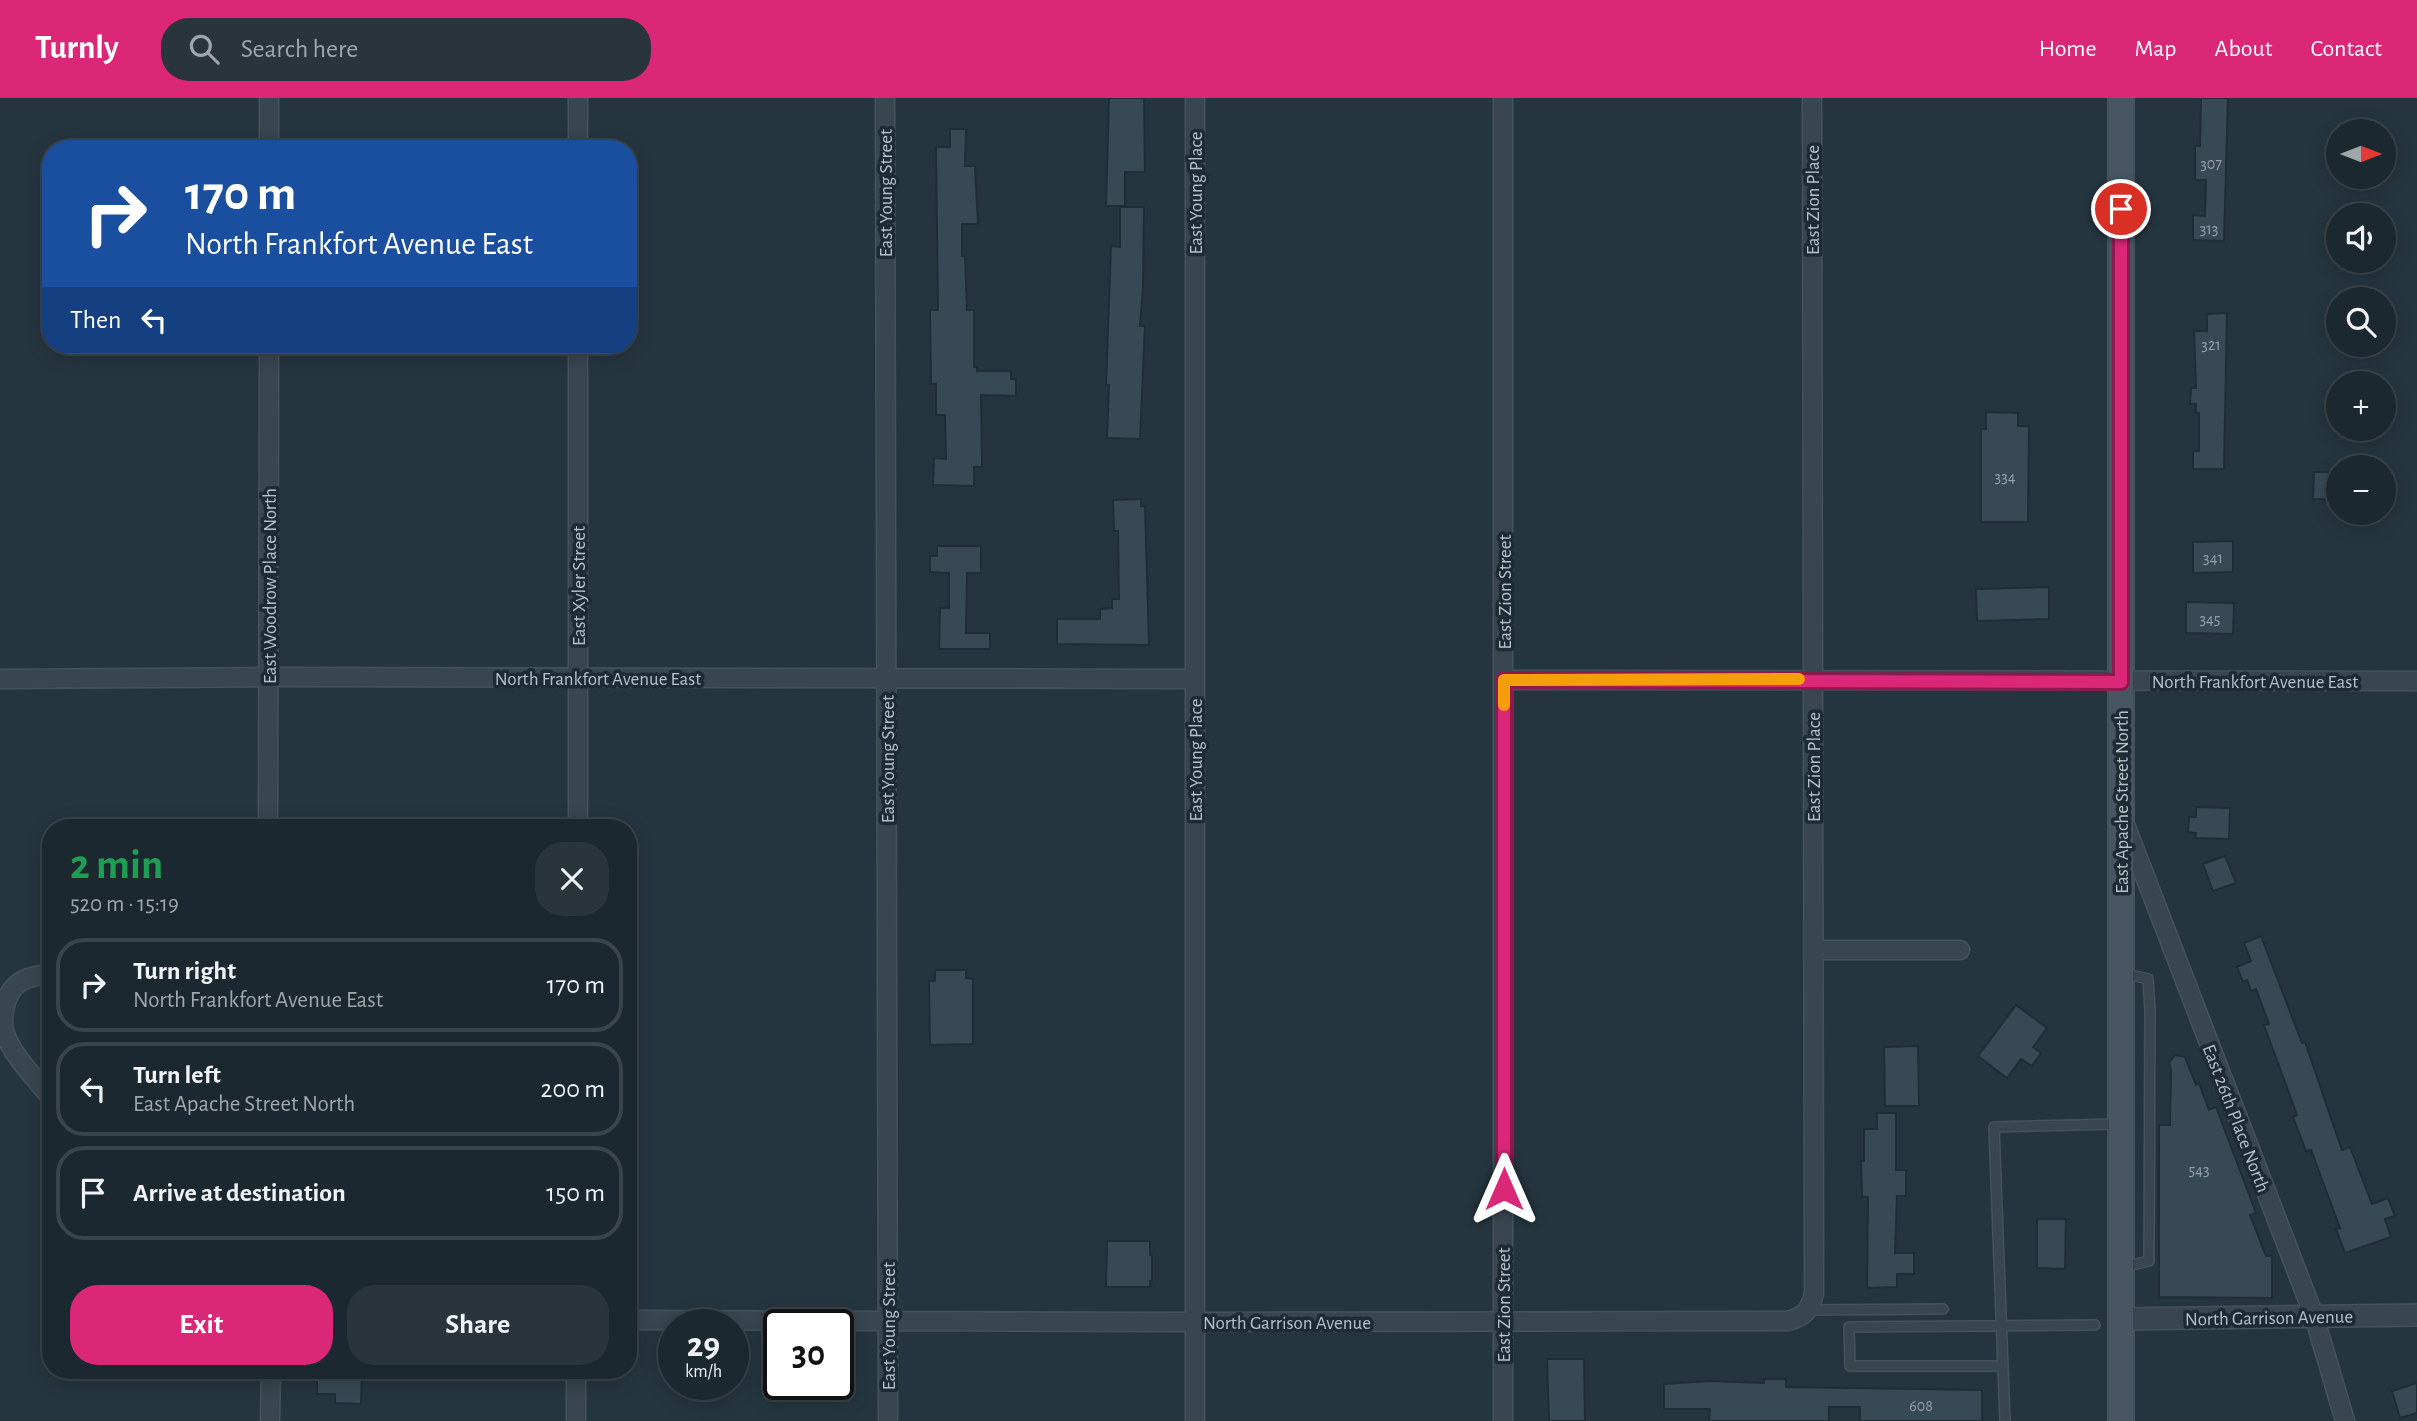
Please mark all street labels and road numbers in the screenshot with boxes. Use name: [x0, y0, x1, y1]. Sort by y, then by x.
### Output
street label: East Young Street: [877, 129, 896, 257]
street label: East Young Place: [1187, 131, 1206, 255]
street label: East Zion Place: [1804, 145, 1823, 255]
street label: East Woodrow Place North: [261, 488, 280, 684]
street label: East Xyler Street: [570, 526, 589, 646]
street label: East Zion Street: [1496, 534, 1515, 650]
street label: North Frankfort Avenue East: [495, 670, 701, 689]
street label: North Frankfort Avenue East: [2152, 673, 2358, 692]
street label: East Young Street: [879, 695, 898, 823]
street label: East Young Place: [1187, 698, 1206, 822]
street label: East Apache Street North: [2113, 710, 2132, 894]
street label: East Zion Place: [1805, 712, 1824, 822]
street label: East 26th Place North: [2199, 1042, 2273, 1195]
street label: East Zion Street: [1495, 1247, 1514, 1363]
street label: East Young Street: [880, 1262, 899, 1390]
street label: North Garrison Avenue: [2185, 1308, 2353, 1329]
street label: North Garrison Avenue: [1203, 1314, 1371, 1333]

